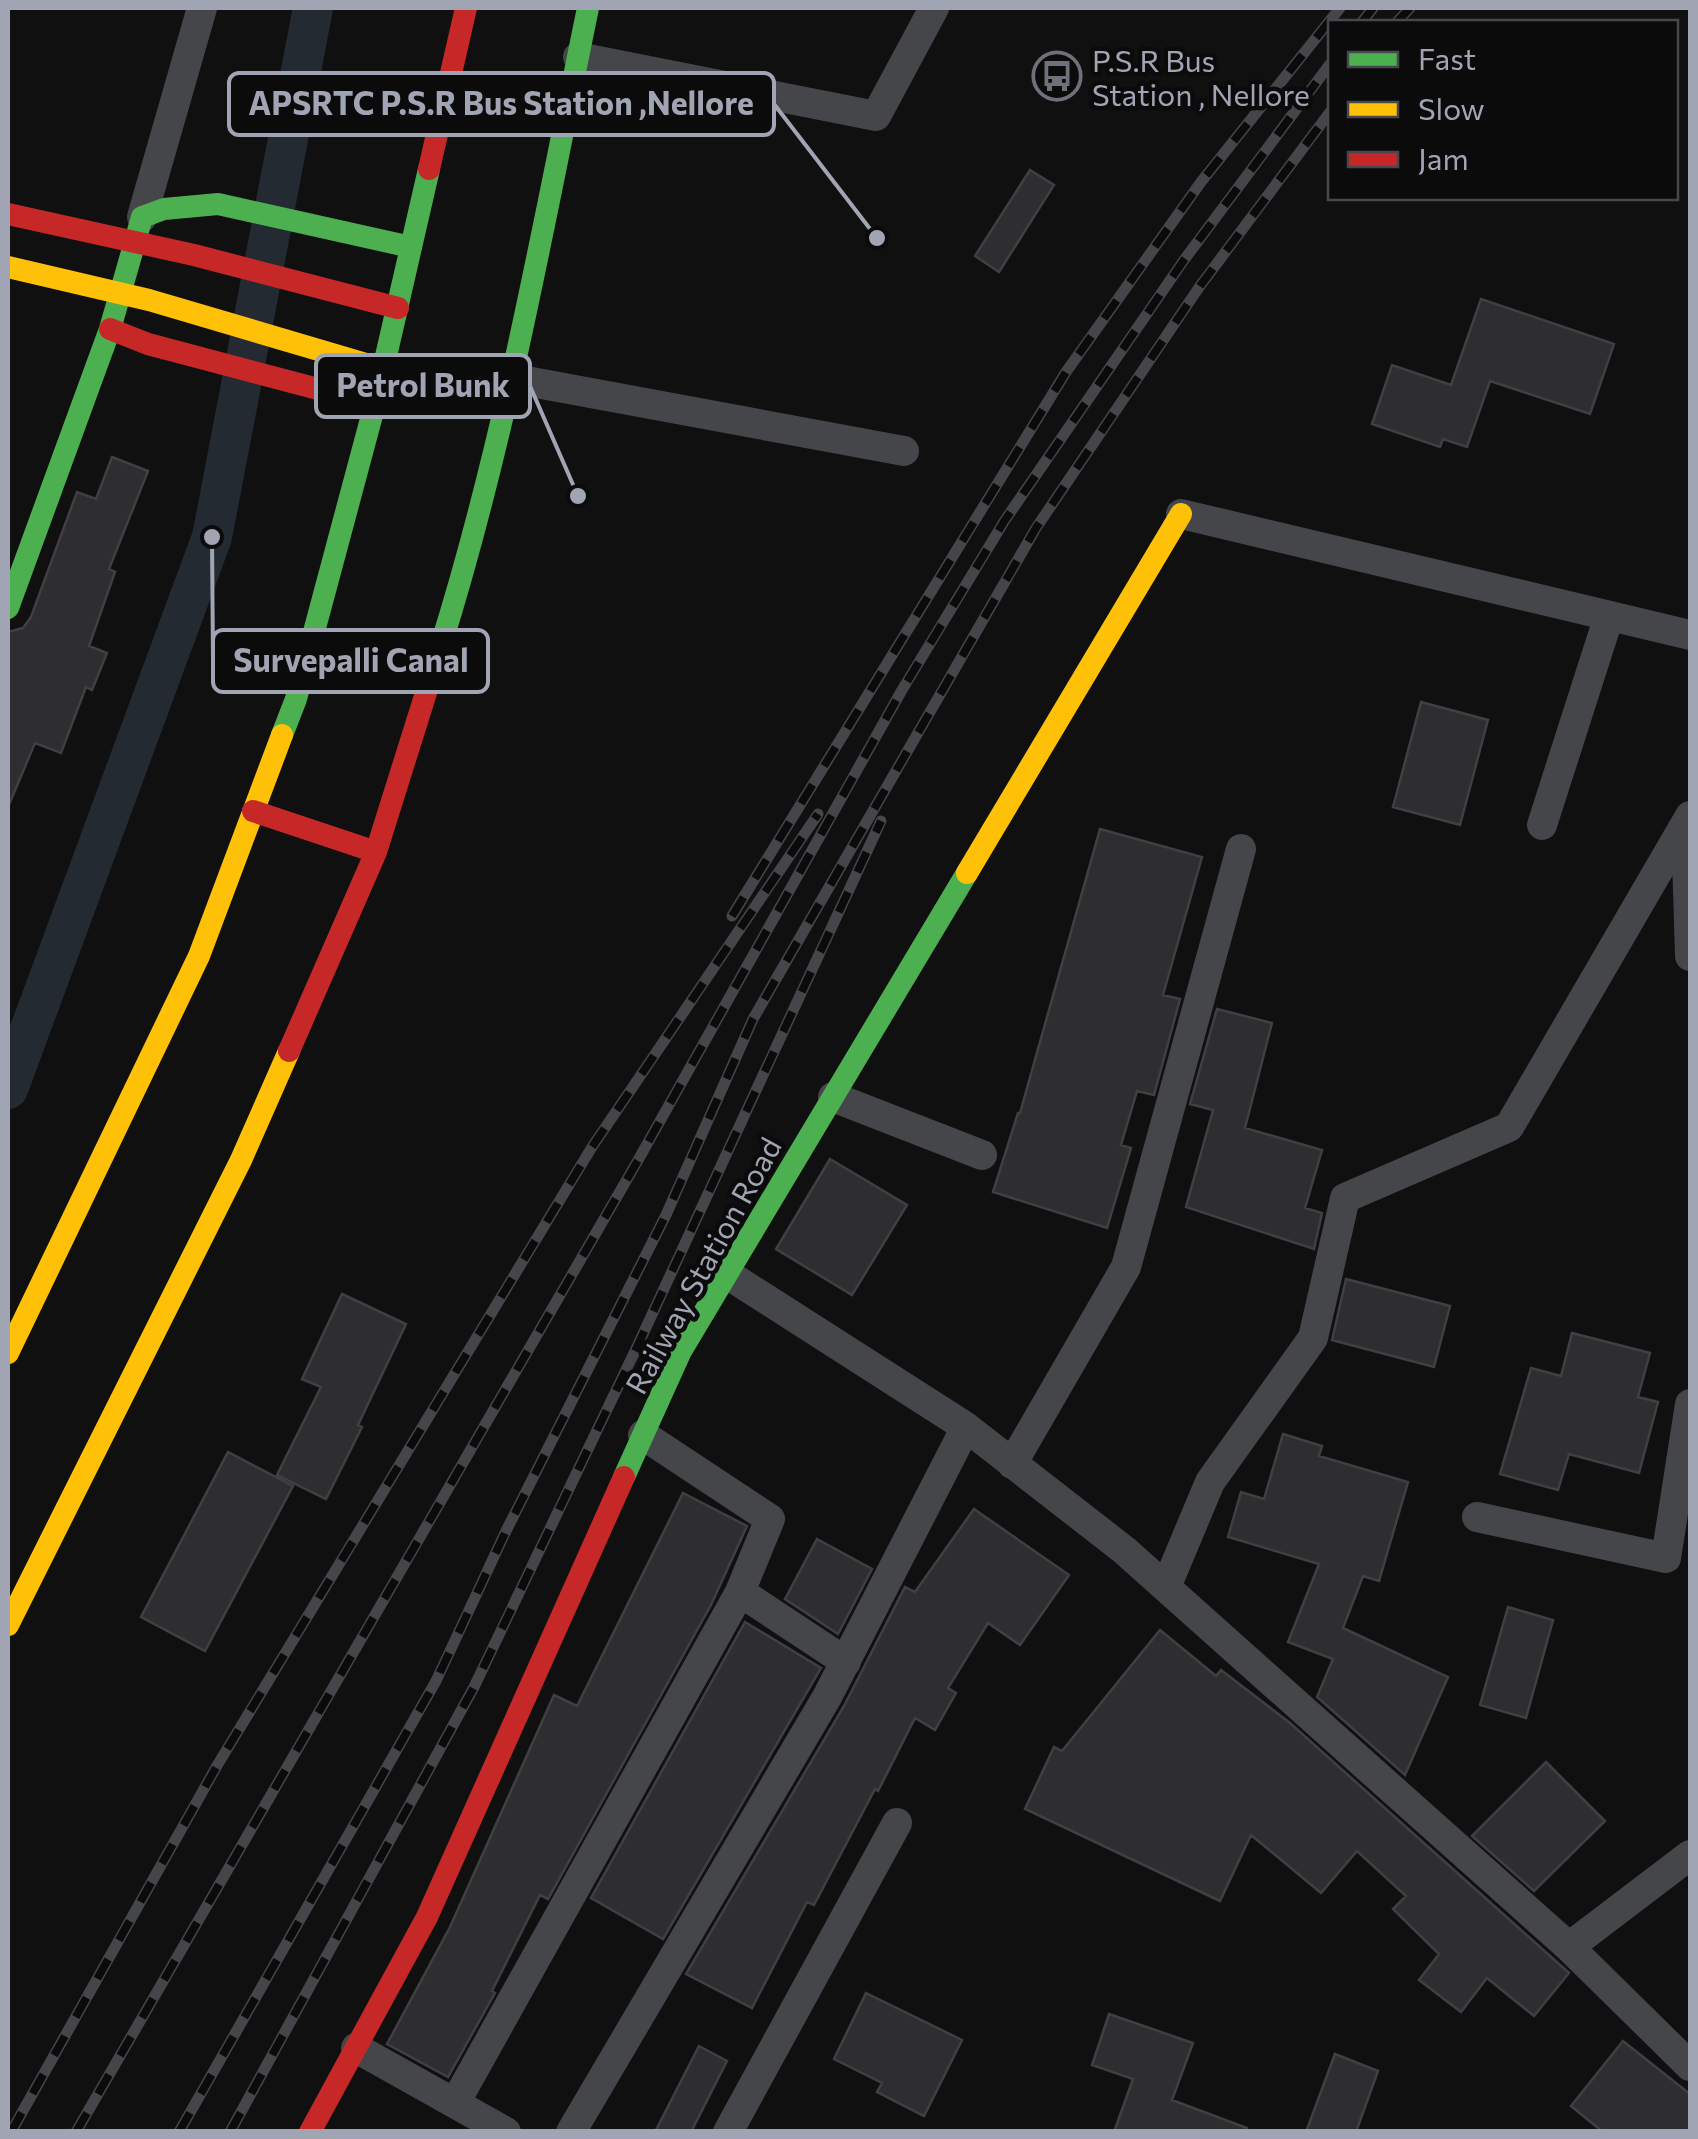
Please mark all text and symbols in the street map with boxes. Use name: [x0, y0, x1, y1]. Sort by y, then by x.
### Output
legend: [1328, 20, 1678, 200]
text: Fast: [1418, 39, 1476, 76]
place label: P.S.R Bus Station , Nellore: [1092, 41, 1310, 112]
bus stop icon: P.S.R Bus Station , Nellore: [1031, 50, 1083, 102]
callout: APSRTC P.S.R Bus Station ,Nellore: [229, 73, 774, 135]
text: APSRTC P.S.R Bus Station ,Nellore: [248, 82, 754, 122]
text: Slow: [1418, 89, 1485, 126]
text: Jam: [1418, 139, 1469, 176]
callout: Petrol Bunk: [316, 355, 530, 417]
text: Petrol Bunk: [336, 364, 510, 404]
callout: Survepalli Canal: [213, 630, 488, 692]
text: Survepalli Canal: [233, 639, 469, 679]
street label: Railway Station Road: [616, 1130, 788, 1400]

